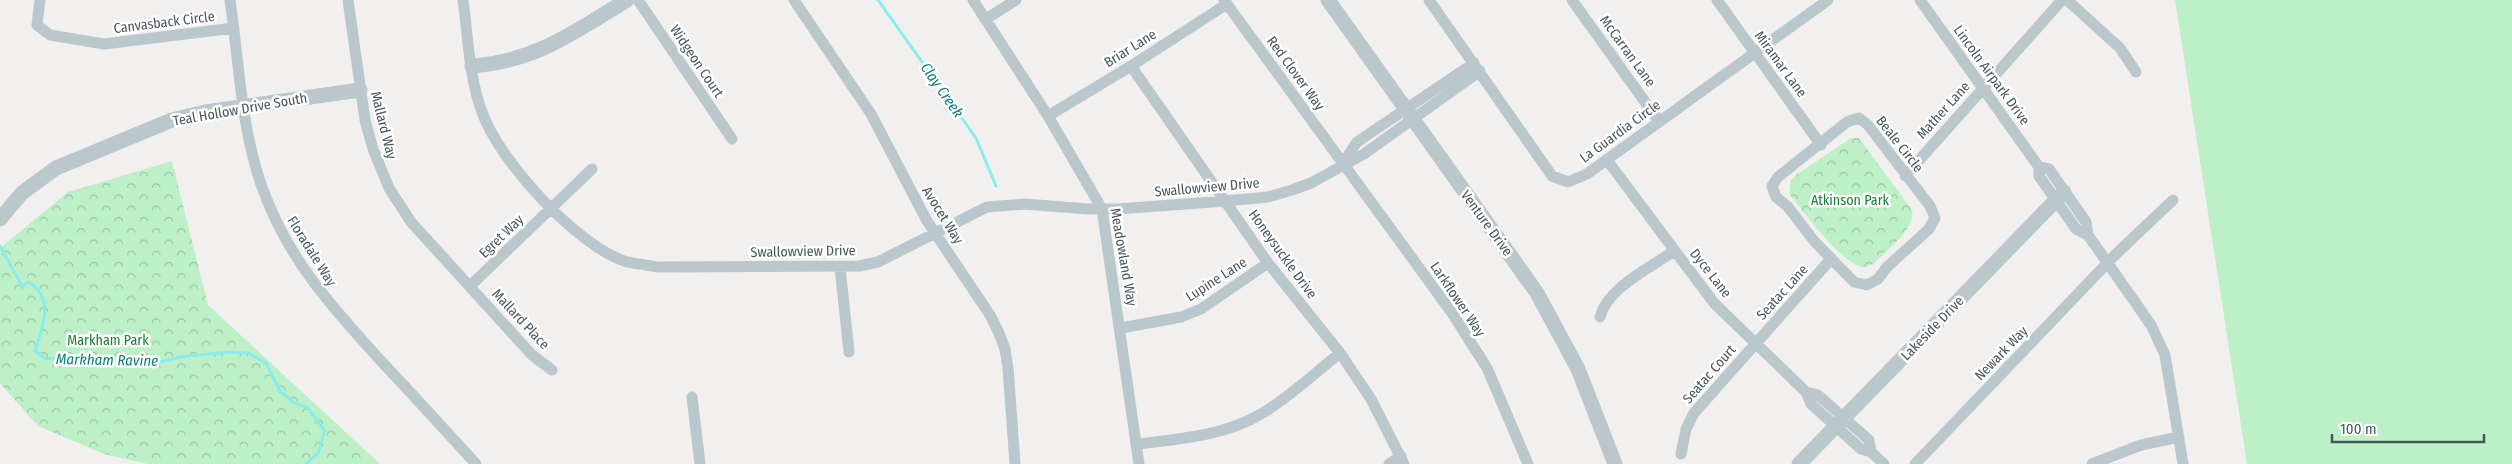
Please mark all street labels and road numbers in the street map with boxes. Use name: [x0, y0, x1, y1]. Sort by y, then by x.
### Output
street label: Canvasback Circle: [113, 8, 216, 37]
street label: McCarran Lane: [1596, 12, 1659, 90]
street label: Widgeon Court: [666, 22, 727, 101]
street label: Lincoln Airpark Drive: [1950, 22, 2033, 128]
street label: Briar Lane: [1101, 26, 1160, 71]
street label: Miramar Lane: [1751, 28, 1810, 101]
street label: Red Clover Way: [1263, 33, 1329, 114]
street label: Mather Lane: [1913, 78, 1974, 142]
street label: Teal Hollow Drive South: [172, 89, 308, 130]
street label: Mallard Way: [367, 90, 400, 161]
street label: La Guardia Circle: [1577, 96, 1664, 166]
street label: Beale Circle: [1872, 113, 1927, 176]
street label: Swallowview Drive: [1154, 174, 1260, 201]
street label: Avocet Way: [918, 183, 967, 248]
street label: Venture Drive: [1457, 187, 1516, 260]
street label: Meadowland Way: [1107, 207, 1141, 308]
street label: Honeysuckle Drive: [1245, 207, 1321, 302]
street label: Egret Way: [476, 211, 528, 262]
street label: Floradale Way: [283, 213, 340, 290]
street label: Swallowview Drive: [750, 242, 856, 261]
street label: Dyce Lane: [1686, 245, 1735, 301]
street label: Lupine Lane: [1183, 253, 1250, 305]
street label: Larkflower Way: [1426, 259, 1489, 341]
street label: Seatac Lane: [1753, 261, 1812, 323]
street label: Mallard Place: [488, 286, 553, 353]
street label: Lakeside Drive: [1897, 292, 1967, 364]
street label: Newark Way: [1971, 322, 2032, 384]
street label: Seatac Court: [1679, 341, 1740, 407]

